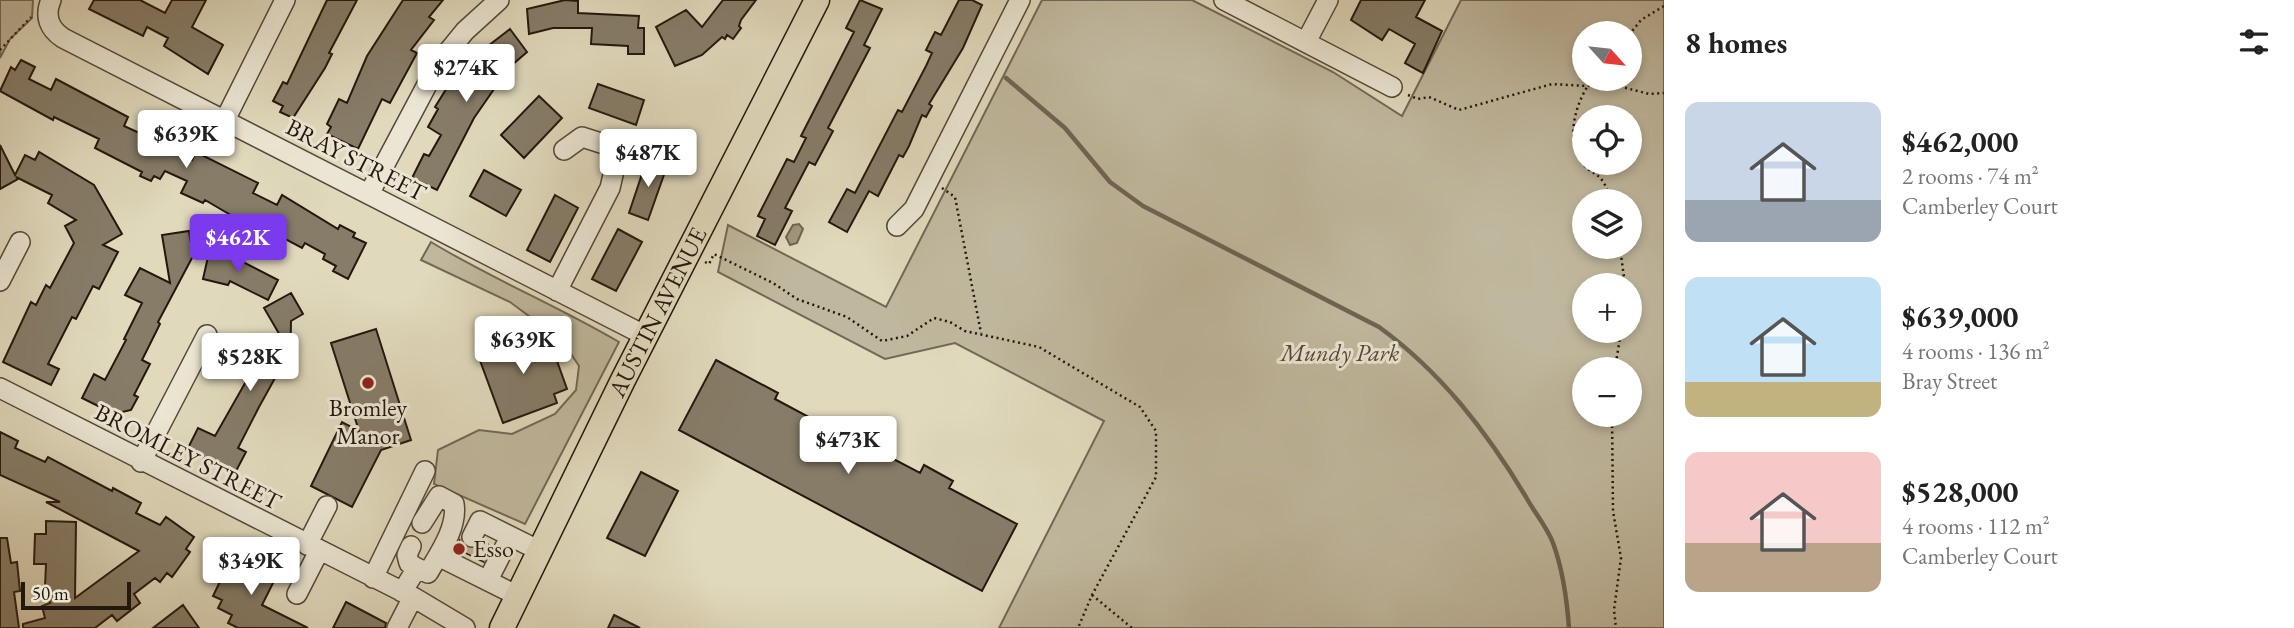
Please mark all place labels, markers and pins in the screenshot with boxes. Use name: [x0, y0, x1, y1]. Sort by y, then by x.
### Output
pin: $274K: [417, 44, 515, 104]
pin: $639K: [137, 110, 235, 170]
pin: $487K: [599, 130, 697, 189]
pin: $462K: [189, 215, 287, 274]
pin: $639K: [474, 316, 572, 376]
pin: $528K: [201, 334, 299, 393]
marker: Bromley Manor: [360, 375, 376, 391]
place label: Bromley Manor: [329, 392, 408, 451]
pin: $473K: [799, 416, 897, 476]
place label: Esso: [473, 533, 514, 564]
pin: $349K: [202, 538, 300, 597]
marker: Esso: [451, 541, 467, 557]

